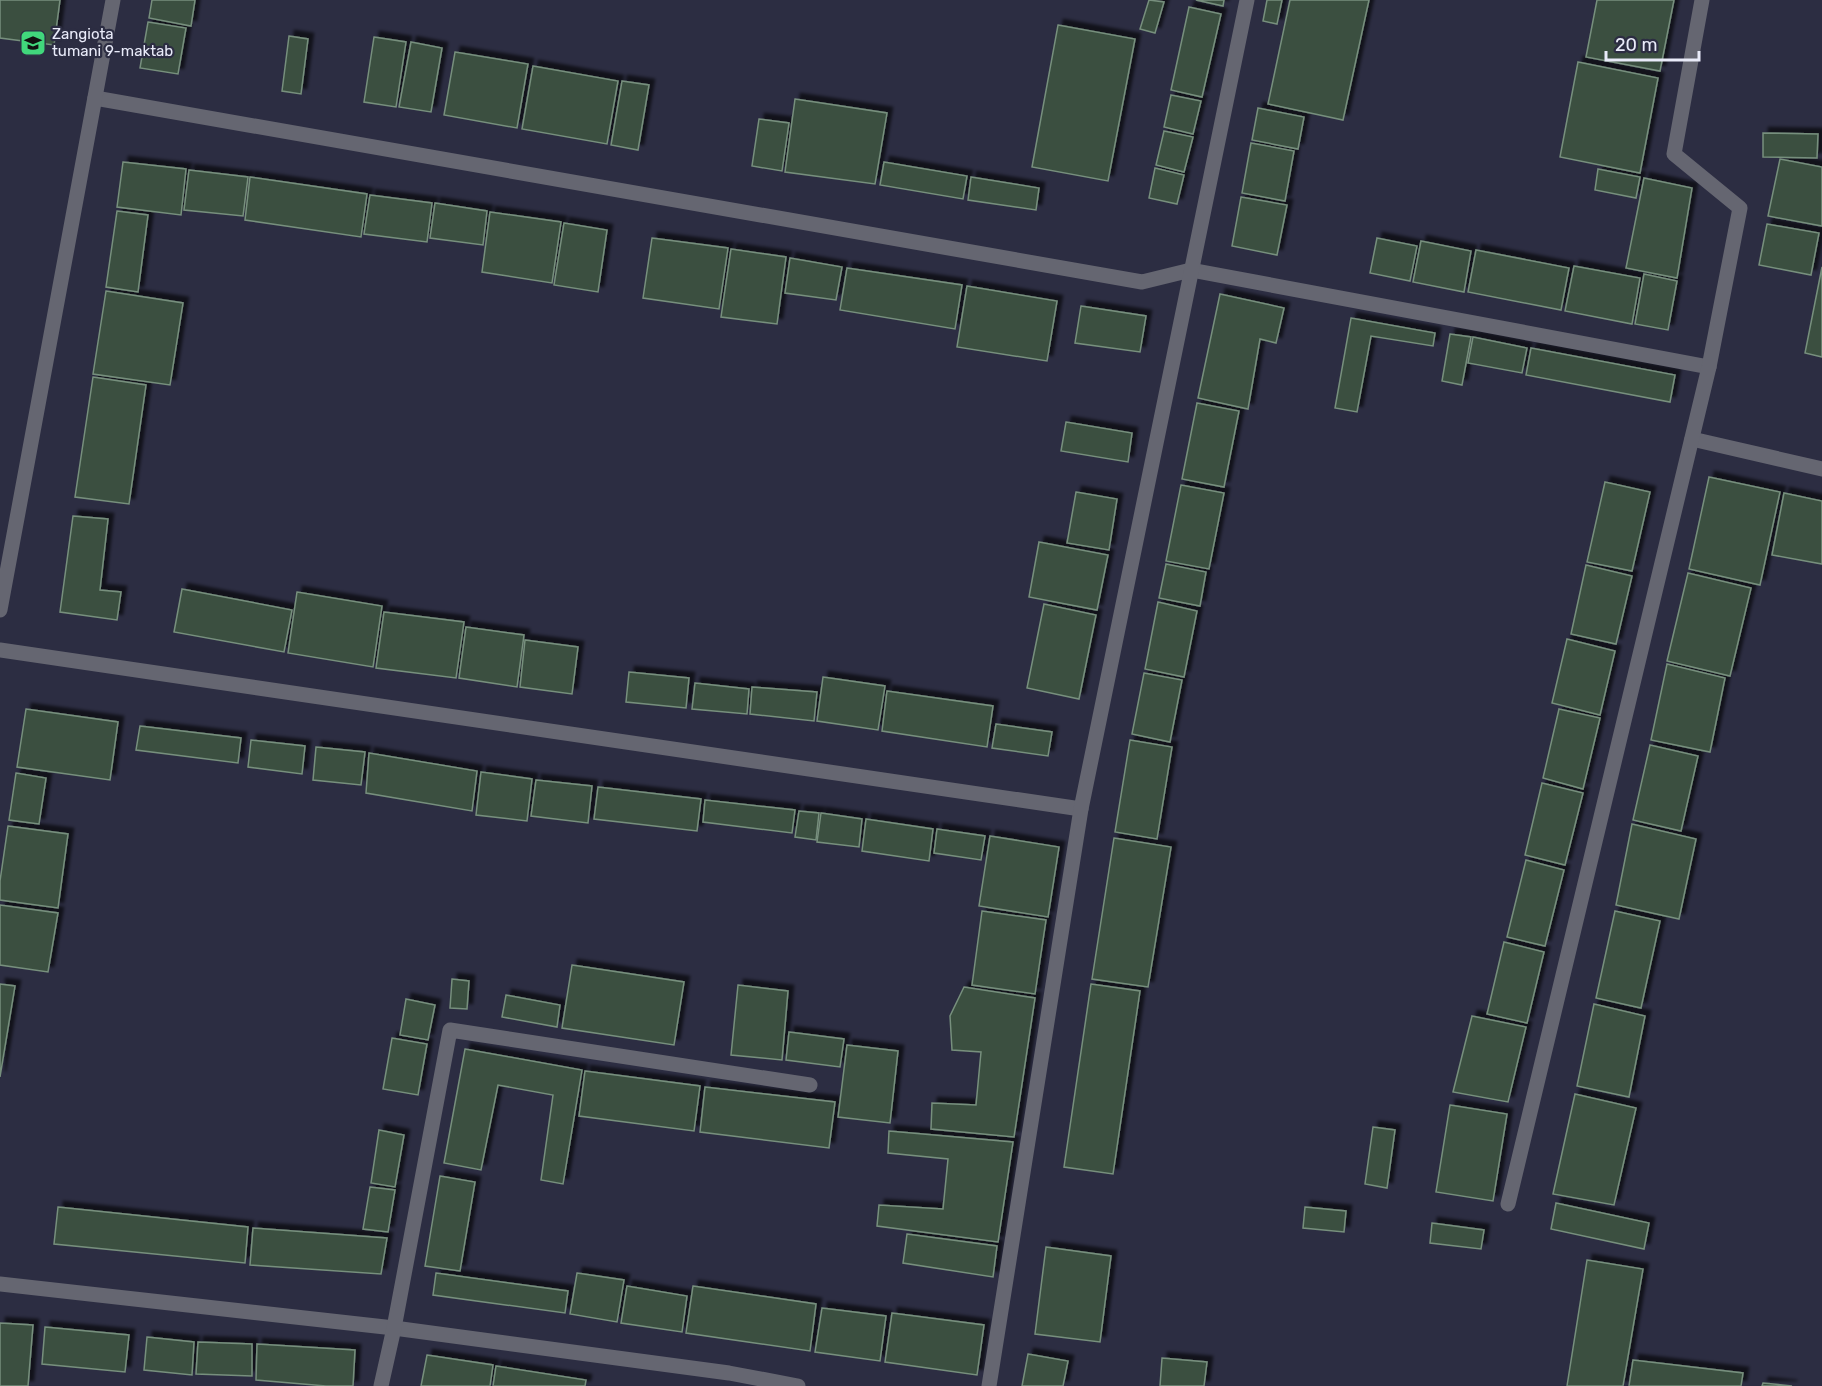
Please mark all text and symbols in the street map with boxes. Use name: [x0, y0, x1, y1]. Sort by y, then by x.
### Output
scale bar: [1606, 24, 1699, 62]
place label: Zangiota tumani 9-maktab: [52, 25, 173, 60]
school or university icon: Zangiota tumani 9-maktab: [18, 28, 48, 58]
text: 20 m: [1615, 34, 1657, 56]

